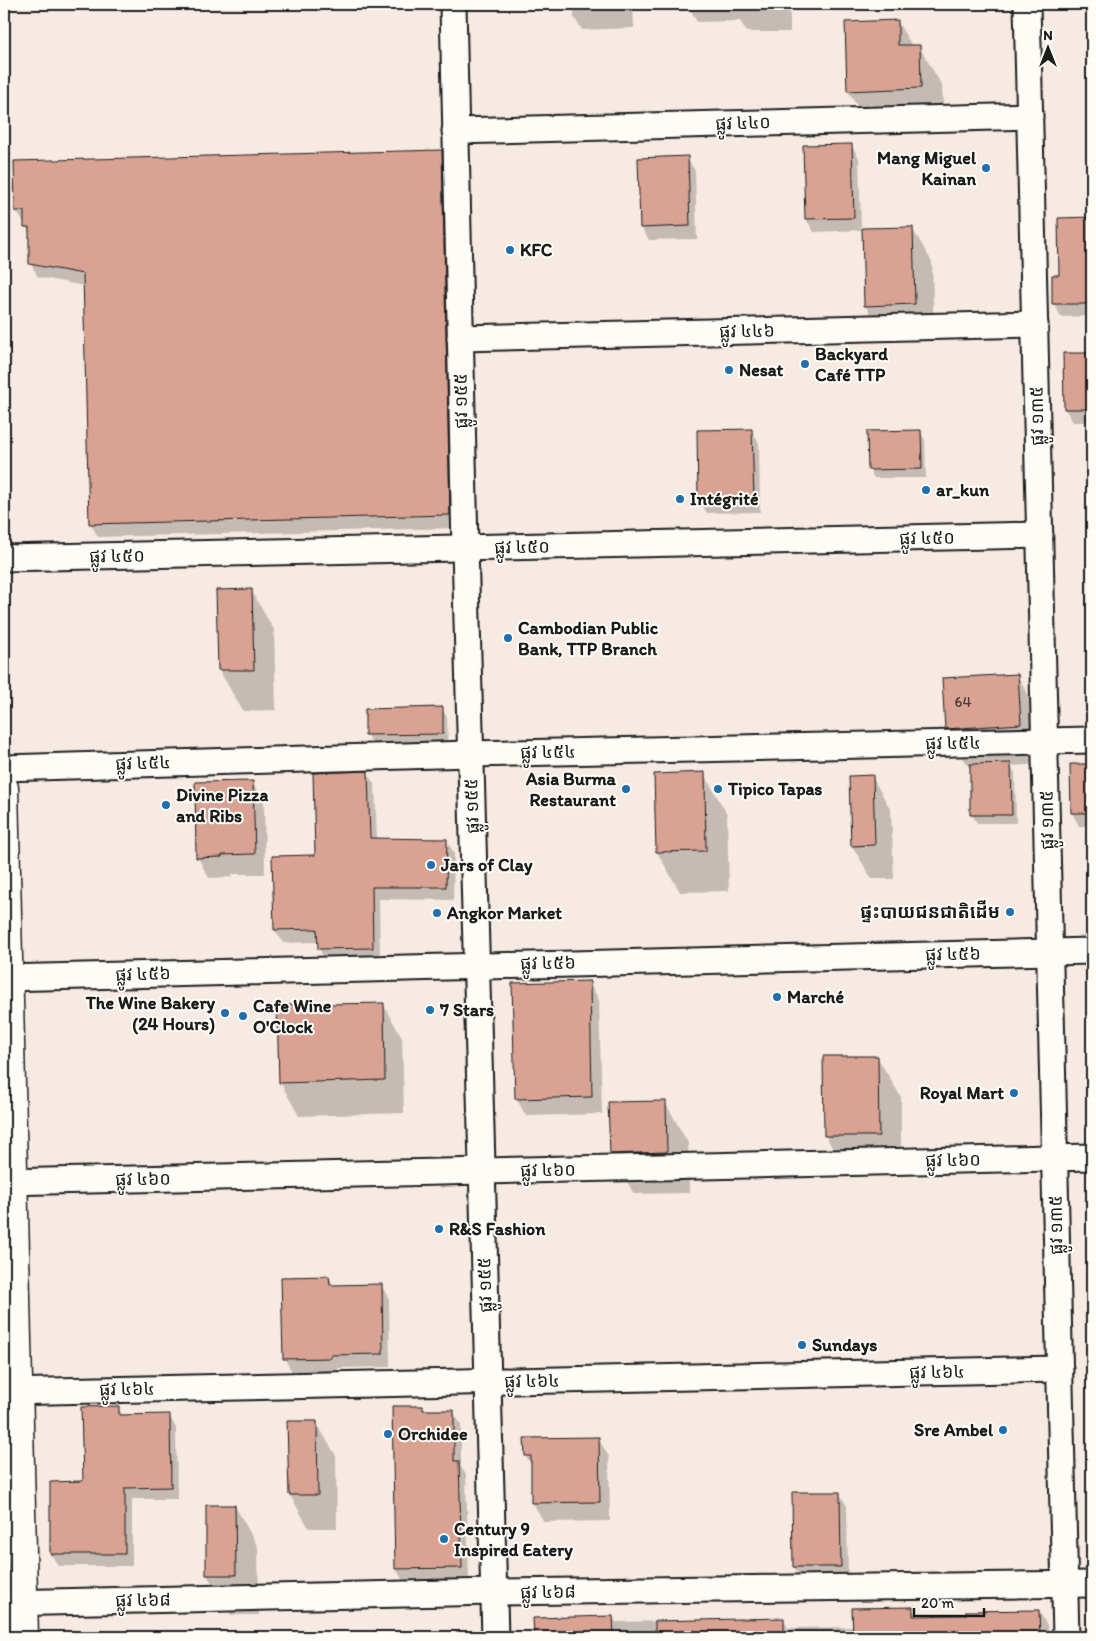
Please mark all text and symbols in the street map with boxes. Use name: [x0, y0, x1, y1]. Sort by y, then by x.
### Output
north arrow: [1024, 22, 1074, 72]
text: N: [1043, 27, 1053, 44]
street label: ផ្លូវ ៤៤០: [715, 111, 771, 140]
place label: Mang Miguel Kainan: [877, 147, 977, 190]
marker: Mang Miguel Kainan: [980, 162, 992, 174]
place label: KFC: [520, 239, 553, 261]
marker: KFC: [504, 244, 516, 256]
street label: ផ្លូវ ៤៤៦: [719, 320, 775, 348]
place label: Backyard Café TTP: [815, 343, 888, 386]
marker: Backyard Café TTP: [799, 358, 811, 370]
place label: Nesat: [739, 359, 784, 381]
marker: Nesat: [723, 364, 735, 376]
street label: ផ្លូវ ១៥៥: [450, 373, 478, 429]
street label: ផ្លូវ ១៣៥: [1025, 386, 1054, 446]
place label: ar_kun: [936, 479, 990, 501]
marker: ar_kun: [920, 484, 932, 496]
place label: Intégrité: [690, 488, 759, 510]
marker: Intégrité: [674, 493, 686, 505]
street label: ផ្លូវ ៤៥០: [899, 527, 955, 555]
street label: ផ្លូវ ៤៥០: [494, 536, 550, 564]
street label: ផ្លូវ ៤៥០: [89, 545, 145, 573]
place label: Cambodian Public Bank, TTP Branch: [518, 617, 659, 660]
marker: Cambodian Public Bank, TTP Branch: [502, 632, 514, 644]
house number: 64: [955, 693, 971, 711]
street label: ផ្លូវ ៤៥៤: [925, 732, 981, 760]
street label: ផ្លូវ ៤៥៤: [520, 741, 576, 769]
street label: ផ្លូវ ៤៥៤: [115, 751, 171, 780]
place label: Asia Burma Restaurant: [525, 768, 617, 811]
street label: ផ្លូវ ១៥៥: [460, 778, 489, 834]
place label: Tipico Tapas: [727, 778, 822, 800]
marker: Asia Burma Restaurant: [620, 783, 632, 795]
marker: Tipico Tapas: [712, 783, 724, 795]
place label: Divine Pizza and Ribs: [176, 784, 268, 827]
street label: ផ្លូវ ១៣៥: [1035, 790, 1064, 850]
marker: Divine Pizza and Ribs: [160, 799, 172, 811]
place label: Jars of Clay: [440, 854, 533, 876]
marker: Jars of Clay: [425, 859, 437, 871]
place label: ផ្ទះបាយជនជាតិដើម: [860, 900, 1000, 923]
place label: Angkor Market: [446, 902, 562, 924]
marker: ផ្ទះបាយជនជាតិដើម: [1004, 906, 1016, 918]
marker: Angkor Market: [431, 907, 443, 919]
street label: ផ្លូវ ៤៥៦: [925, 943, 981, 971]
street label: ផ្លូវ ៤៥៦: [520, 952, 576, 980]
street label: ផ្លូវ ៤៥៦: [115, 962, 171, 991]
place label: Marché: [787, 986, 844, 1008]
marker: Marché: [771, 991, 783, 1003]
place label: The Wine Bakery (24 Hours): [85, 992, 216, 1035]
place label: Cafe Wine O'Clock: [253, 995, 332, 1038]
place label: 7 Stars: [439, 999, 494, 1021]
marker: 7 Stars: [424, 1004, 436, 1016]
marker: The Wine Bakery (24 Hours): [219, 1007, 231, 1019]
marker: Cafe Wine O'Clock: [237, 1010, 249, 1022]
place label: Royal Mart: [920, 1082, 1004, 1104]
marker: Royal Mart: [1008, 1087, 1020, 1099]
street label: ផ្លូវ ៤៦០: [925, 1149, 981, 1177]
street label: ផ្លូវ ៤៦០: [520, 1159, 576, 1187]
street label: ផ្លូវ ៤៦០: [115, 1168, 171, 1196]
street label: ផ្លូវ ១៣៥: [1044, 1195, 1073, 1255]
place label: R&S Fashion: [449, 1218, 546, 1240]
marker: R&S Fashion: [433, 1223, 445, 1235]
street label: ផ្លូវ ១៥៥: [473, 1257, 502, 1313]
place label: Sundays: [812, 1334, 877, 1356]
marker: Sundays: [796, 1339, 808, 1351]
street label: ផ្លូវ ៤៦៤: [909, 1361, 965, 1389]
street label: ផ្លូវ ៤៦៤: [504, 1370, 560, 1398]
street label: ផ្លូវ ៤៦៤: [99, 1378, 155, 1406]
place label: Sre Ambel: [914, 1419, 994, 1441]
place label: Orchidee: [398, 1423, 468, 1445]
marker: Sre Ambel: [997, 1424, 1009, 1436]
marker: Orchidee: [382, 1428, 394, 1440]
place label: Century 9 Inspired Eatery: [454, 1518, 573, 1561]
marker: Century 9 Inspired Eatery: [438, 1533, 450, 1545]
street label: ផ្លូវ ៤៦៨: [520, 1581, 576, 1609]
scale bar: [914, 1586, 984, 1618]
street label: ផ្លូវ ៤៦៨: [115, 1589, 171, 1617]
text: 20 m: [921, 1594, 955, 1612]

